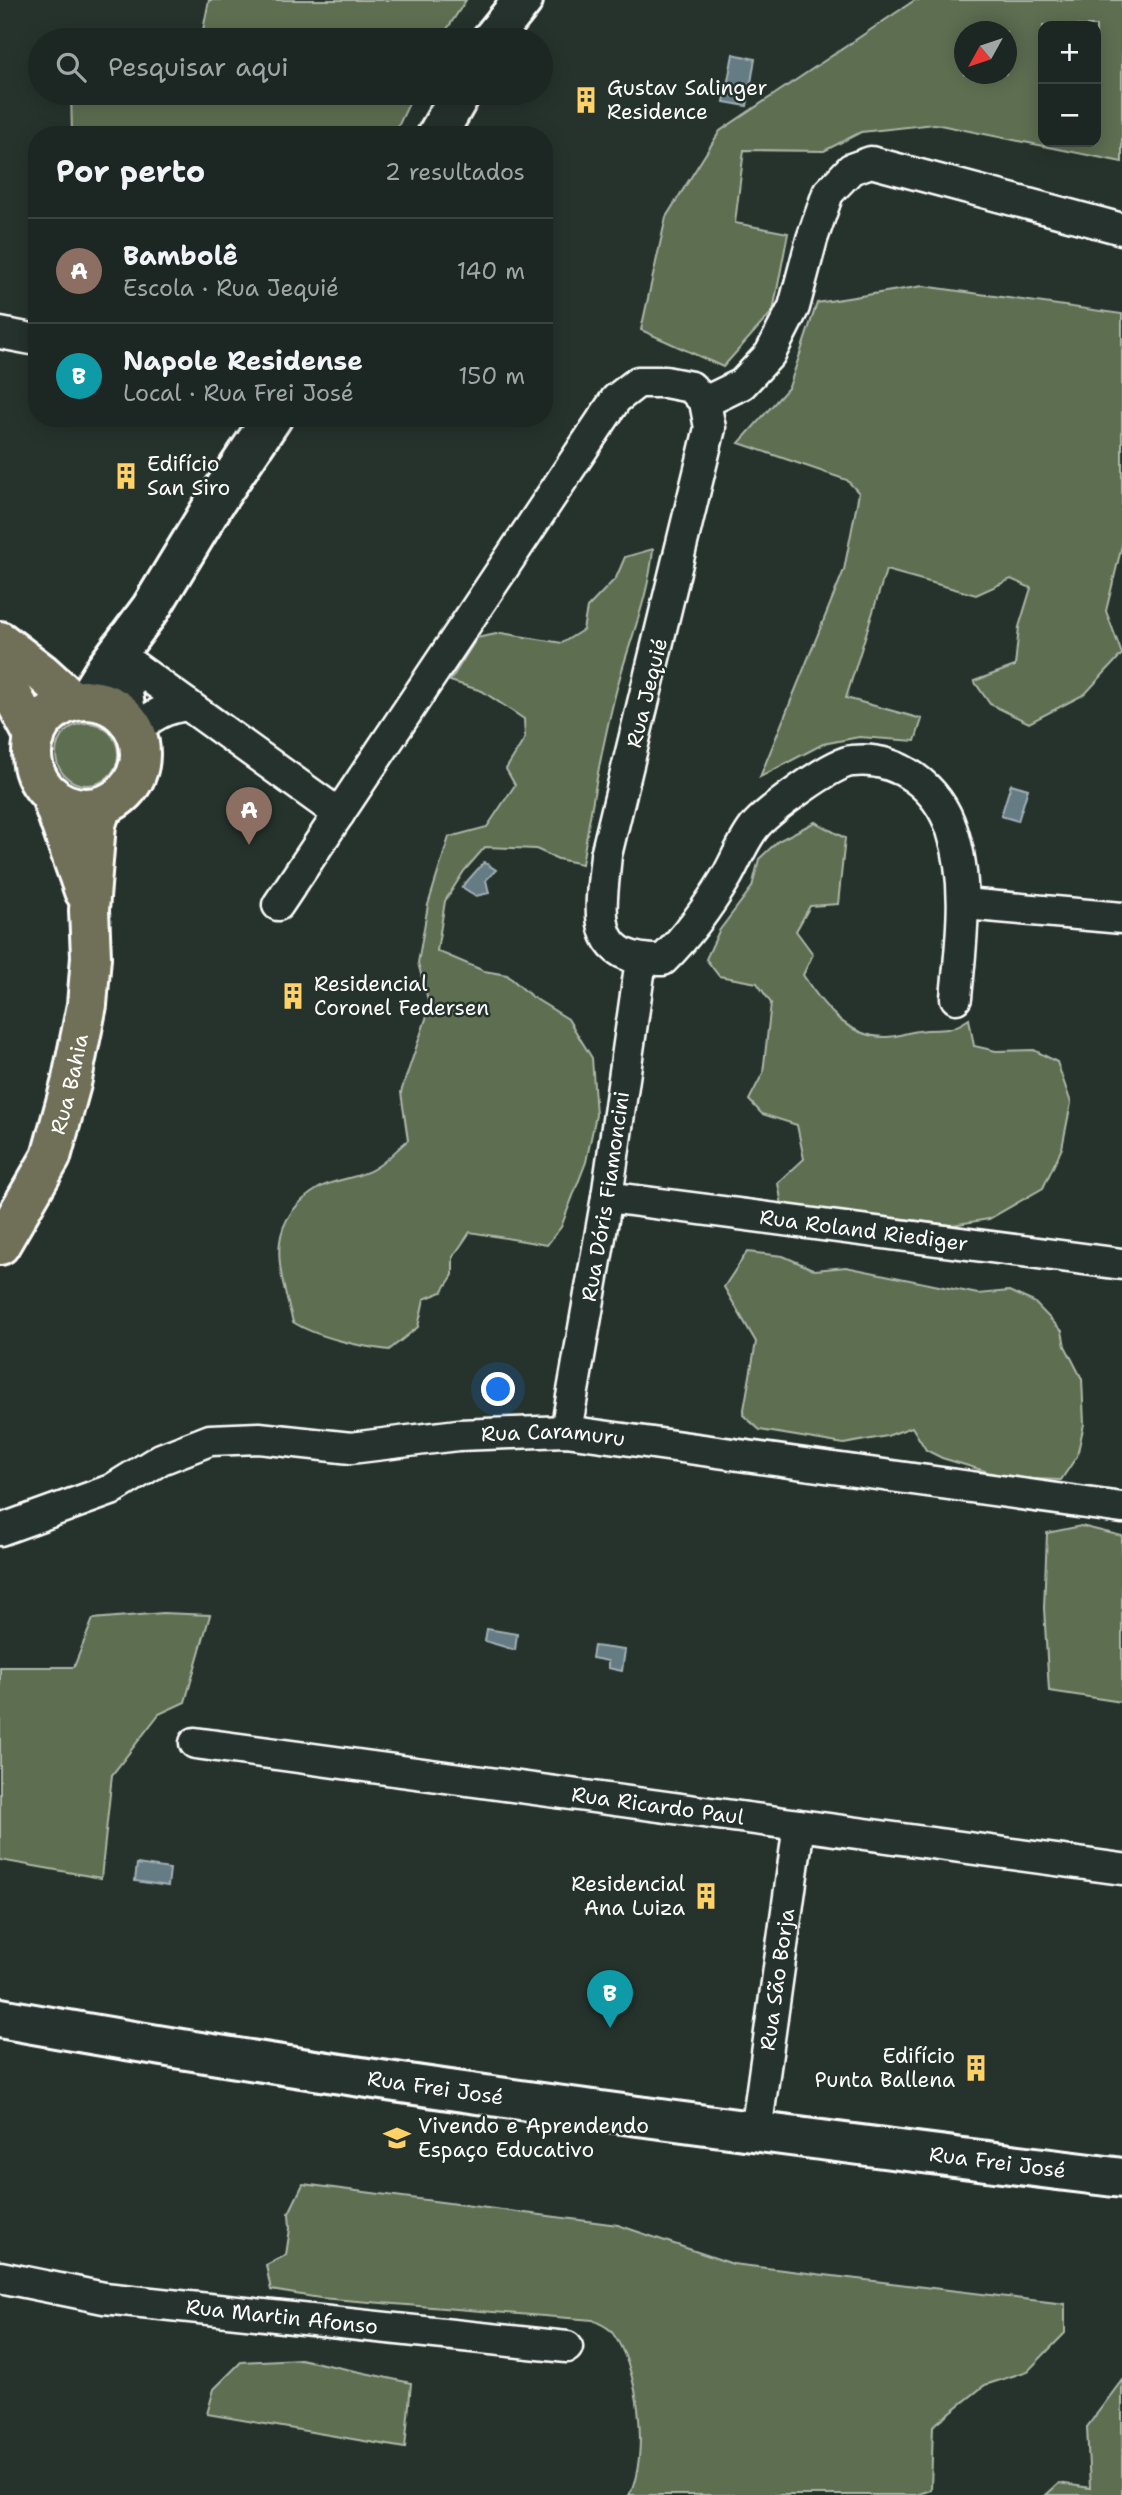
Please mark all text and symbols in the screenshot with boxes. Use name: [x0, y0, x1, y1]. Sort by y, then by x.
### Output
north arrow: [954, 21, 1017, 84]
map controls: [1038, 21, 1101, 147]
button: +: [1038, 21, 1101, 84]
search box: [28, 28, 553, 105]
icon: search: [52, 48, 90, 86]
text: Pesquisar aqui: [108, 49, 289, 84]
place label: Gustav Salinger Residence: [607, 74, 767, 126]
button: −: [1038, 84, 1101, 147]
building icon: Gustav Salinger Residence: [571, 85, 601, 115]
text: Por perto: [56, 151, 205, 192]
text: 2 resultados: [385, 157, 525, 187]
text: Bambolê: [123, 238, 238, 273]
text: A: [70, 256, 88, 286]
text: 140 m: [457, 256, 525, 286]
text: Escola · Rua Jequié: [123, 273, 339, 303]
text: Napole Residense: [123, 343, 363, 378]
text: B: [72, 361, 86, 391]
text: 150 m: [458, 361, 525, 391]
text: Local · Rua Frei José: [123, 378, 354, 408]
place label: Edifício San Siro: [147, 450, 230, 502]
building icon: Edifício San Siro: [111, 461, 141, 491]
street label: Rua Jequié: [620, 635, 674, 751]
pin: A: [226, 787, 272, 845]
place label: Residencial Coronel Federsen: [314, 970, 489, 1022]
building icon: Residencial Coronel Federsen: [278, 981, 308, 1011]
street label: Rua Bahia: [44, 1031, 95, 1138]
street label: Rua Dóris Fiamoncini: [575, 1089, 636, 1304]
street label: Rua Roland Riediger: [758, 1203, 970, 1258]
your location: [481, 1372, 515, 1406]
street label: Rua Caramuru: [480, 1416, 627, 1453]
street label: Rua Ricardo Paul: [570, 1780, 746, 1832]
place label: Residencial Ana Luiza: [571, 1870, 686, 1922]
building icon: Residencial Ana Luiza: [691, 1881, 721, 1911]
street label: Rua São Borja: [754, 1907, 801, 2052]
pin: B: [587, 1970, 633, 2028]
place label: Edifício Punta Ballena: [815, 2042, 955, 2094]
building icon: Edifício Punta Ballena: [961, 2053, 991, 2083]
street label: Rua Frei José: [365, 2064, 505, 2112]
place label: Vivendo e Aprendendo Espaço Educativo: [418, 2112, 649, 2164]
school or university icon: Vivendo e Aprendendo Espaço Educativo: [382, 2123, 412, 2153]
street label: Rua Frei José: [928, 2140, 1067, 2185]
street label: Rua Martin Afonso: [184, 2293, 379, 2341]

